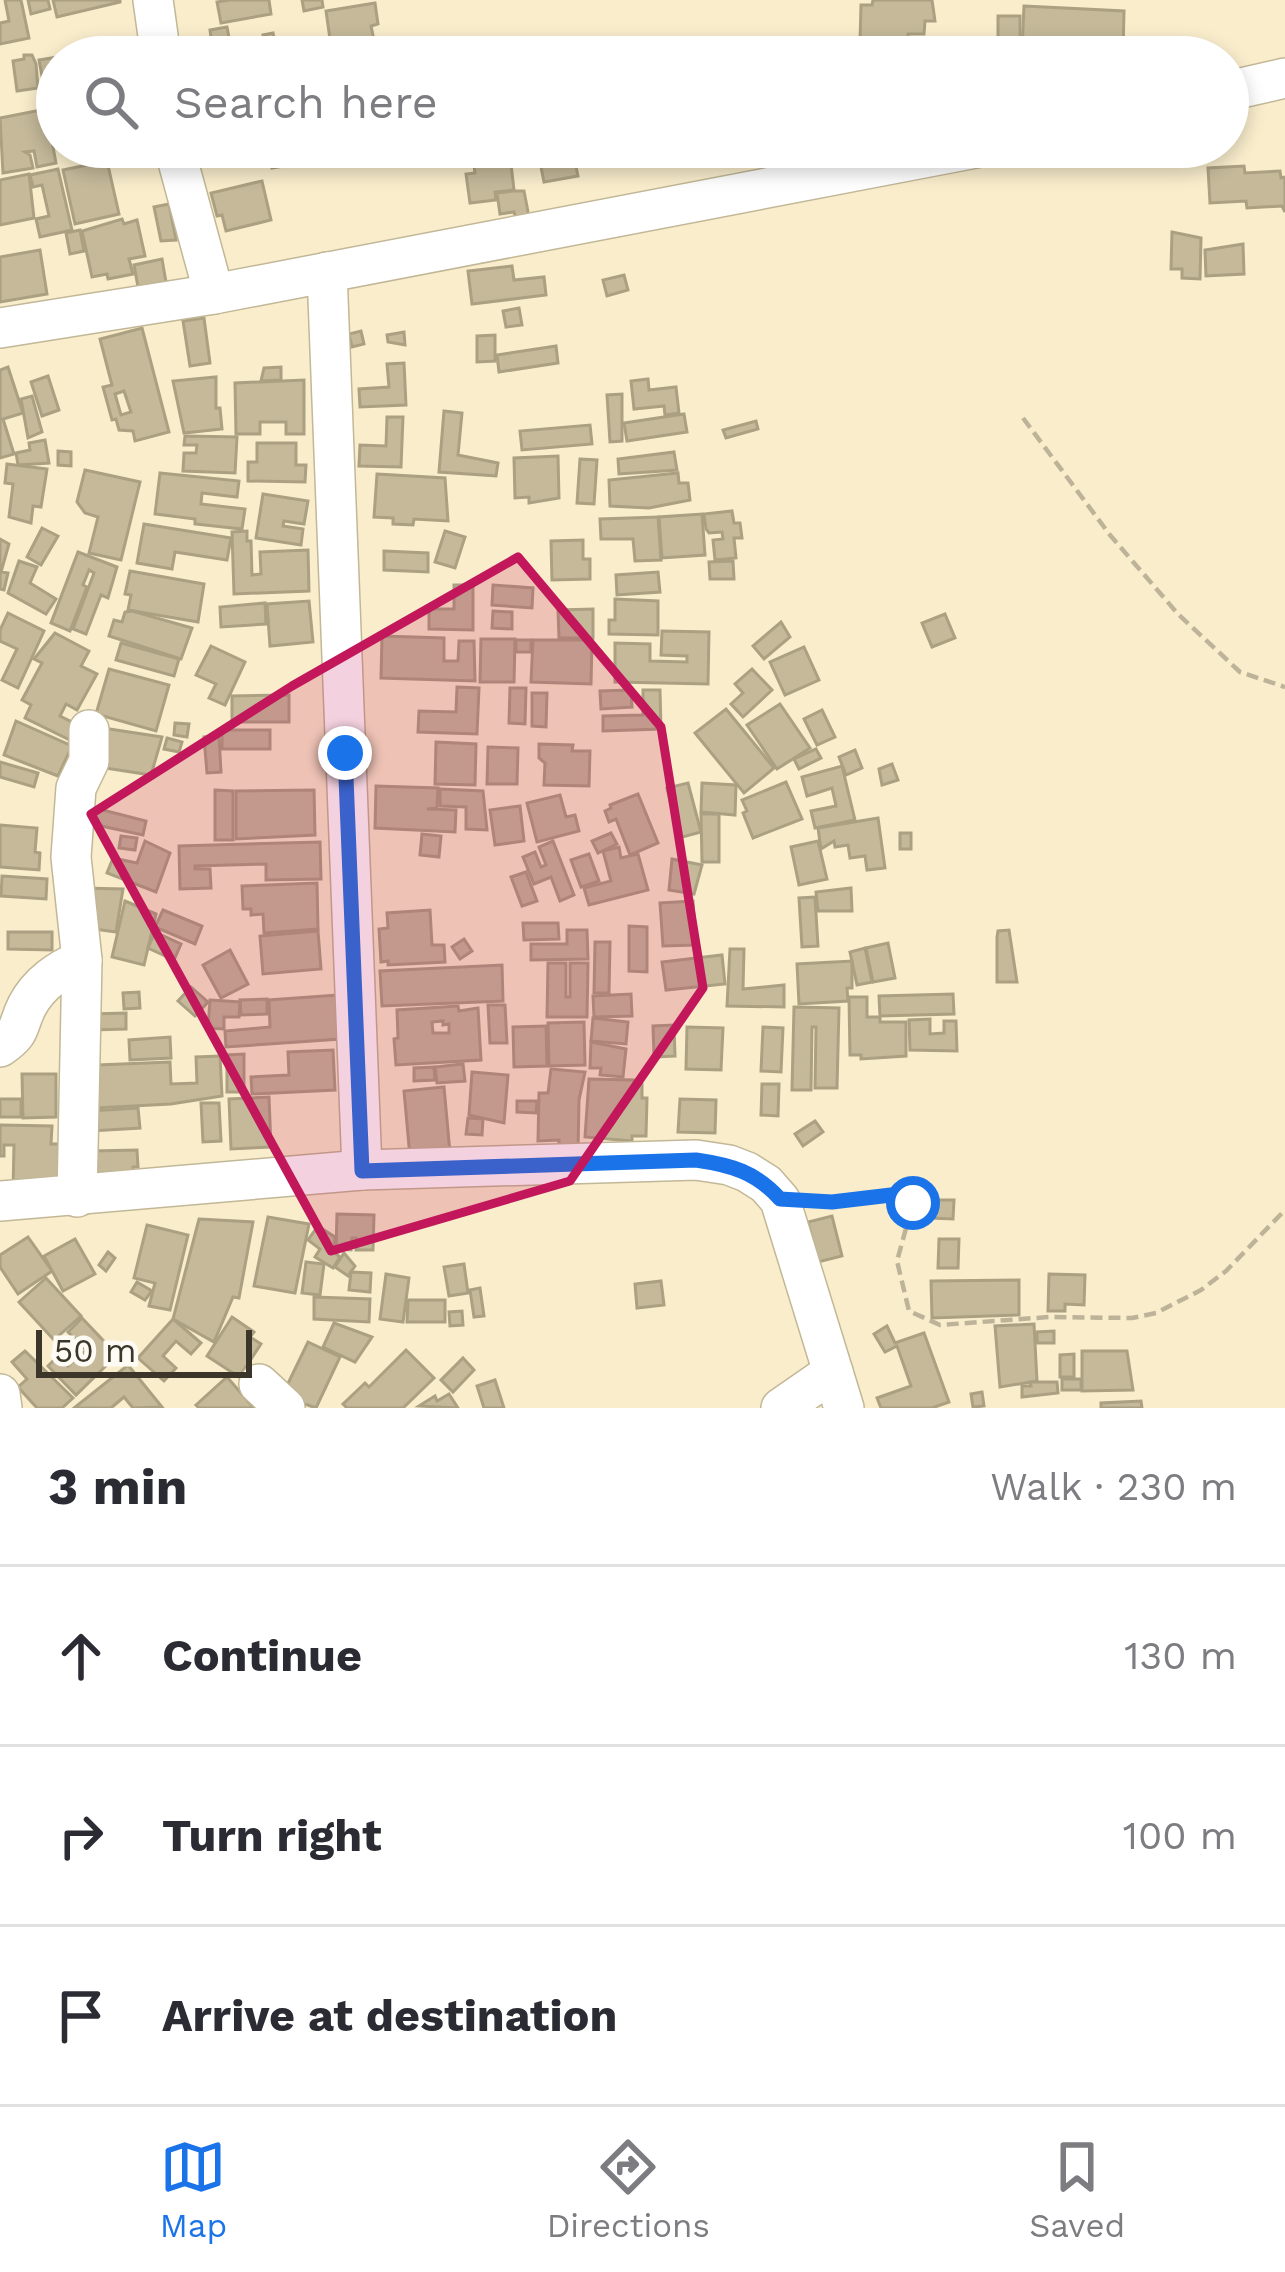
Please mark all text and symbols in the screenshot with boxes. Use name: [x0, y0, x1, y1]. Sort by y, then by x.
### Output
search box: [36, 36, 1249, 168]
icon: search: [78, 69, 144, 135]
text: Search here: [174, 76, 438, 129]
route end: [318, 726, 372, 780]
route start: [886, 1176, 940, 1230]
scale bar: [36, 1324, 252, 1377]
text: 50 m: [54, 1331, 136, 1370]
text: 3 min: [48, 1457, 187, 1516]
text: Walk · 230 m: [990, 1464, 1237, 1509]
icon: ahead: [48, 1623, 114, 1689]
text: Continue: [162, 1629, 362, 1682]
text: 130 m: [1124, 1633, 1237, 1678]
icon: right: [48, 1803, 114, 1869]
text: Turn right: [162, 1809, 382, 1862]
text: 100 m: [1123, 1813, 1237, 1858]
icon: arrive: [48, 1983, 114, 2049]
text: Arrive at destination: [162, 1989, 617, 2042]
tab: Map: [160, 2134, 227, 2245]
tab: Directions: [547, 2134, 710, 2245]
tab: Saved: [1029, 2134, 1125, 2245]

